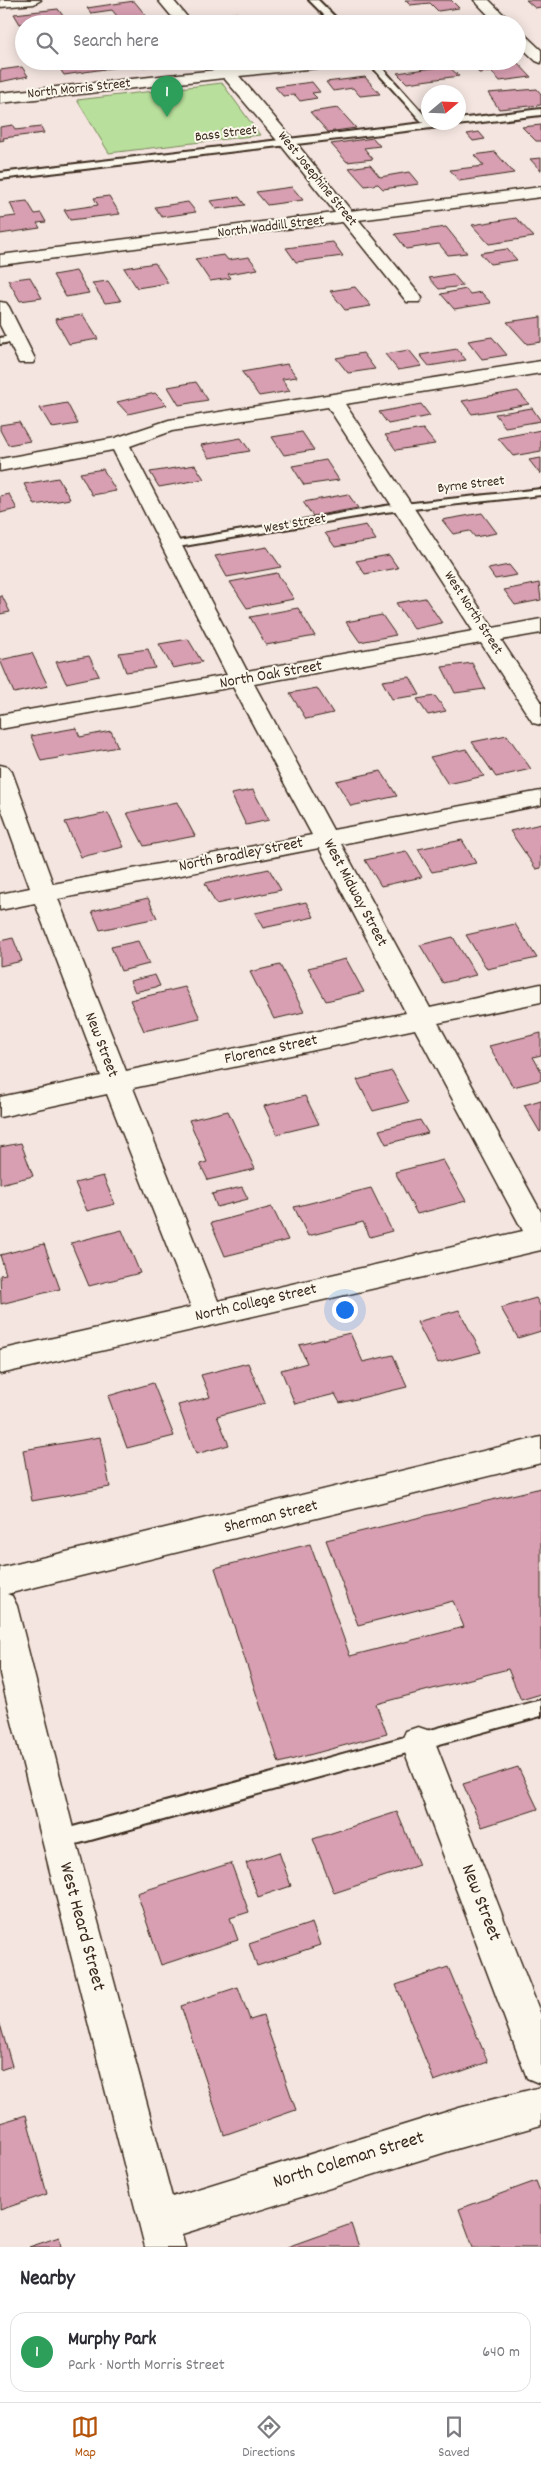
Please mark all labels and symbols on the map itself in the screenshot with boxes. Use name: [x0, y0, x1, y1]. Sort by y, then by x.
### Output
street label: North Morris Street: [26, 74, 132, 104]
pin: 1: [151, 76, 183, 117]
north arrow: [421, 85, 466, 130]
street label: Bass Street: [194, 120, 258, 148]
street label: West Josephine Street: [272, 127, 362, 231]
street label: North Waddill Street: [217, 211, 325, 243]
street label: Byrne Street: [436, 471, 506, 499]
street label: West Street: [262, 509, 328, 539]
street label: West North Street: [439, 567, 507, 659]
street label: North Oak Street: [218, 655, 324, 695]
street label: North Bradley Street: [177, 832, 305, 878]
street label: West Midway Street: [317, 835, 393, 951]
street label: New Street: [78, 1009, 124, 1081]
street label: Florence Street: [222, 1029, 320, 1071]
street label: North College Street: [193, 1278, 319, 1328]
your location: [332, 1297, 358, 1323]
street label: Sherman Street: [222, 1494, 320, 1540]
street label: West Heard Street: [51, 1860, 111, 1994]
street label: New Street: [453, 1861, 507, 1945]
street label: North Coleman Street: [270, 2125, 428, 2197]

